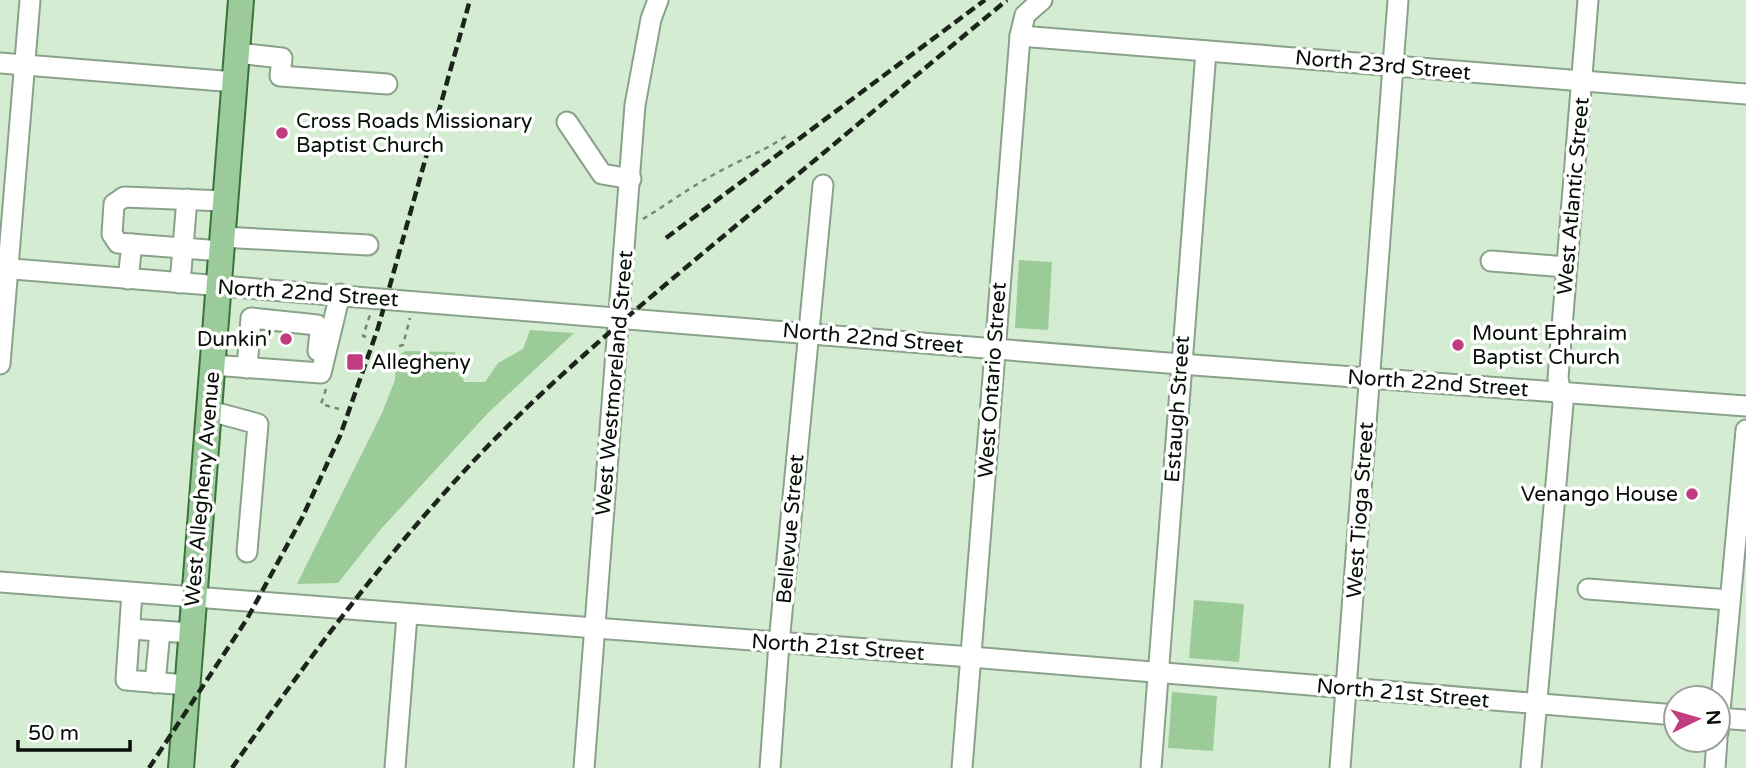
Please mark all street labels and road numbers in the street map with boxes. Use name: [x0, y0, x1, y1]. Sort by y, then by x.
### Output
street label: North 23rd Street: [1294, 45, 1472, 86]
street label: West Atlantic Street: [1552, 96, 1595, 296]
street label: West Westmoreland Street: [590, 249, 639, 517]
street label: North 22nd Street: [217, 275, 399, 312]
street label: West Ontario Street: [973, 281, 1012, 479]
street label: North 22nd Street: [781, 318, 964, 359]
street label: Estaugh Street: [1160, 335, 1195, 483]
street label: North 22nd Street: [1347, 365, 1529, 402]
street label: West Allegheny Avenue: [180, 370, 225, 608]
street label: West Tioga Street: [1342, 421, 1379, 599]
street label: Bellevue Street: [772, 453, 809, 605]
street label: North 21st Street: [751, 629, 925, 666]
street label: North 21st Street: [1315, 673, 1490, 714]

